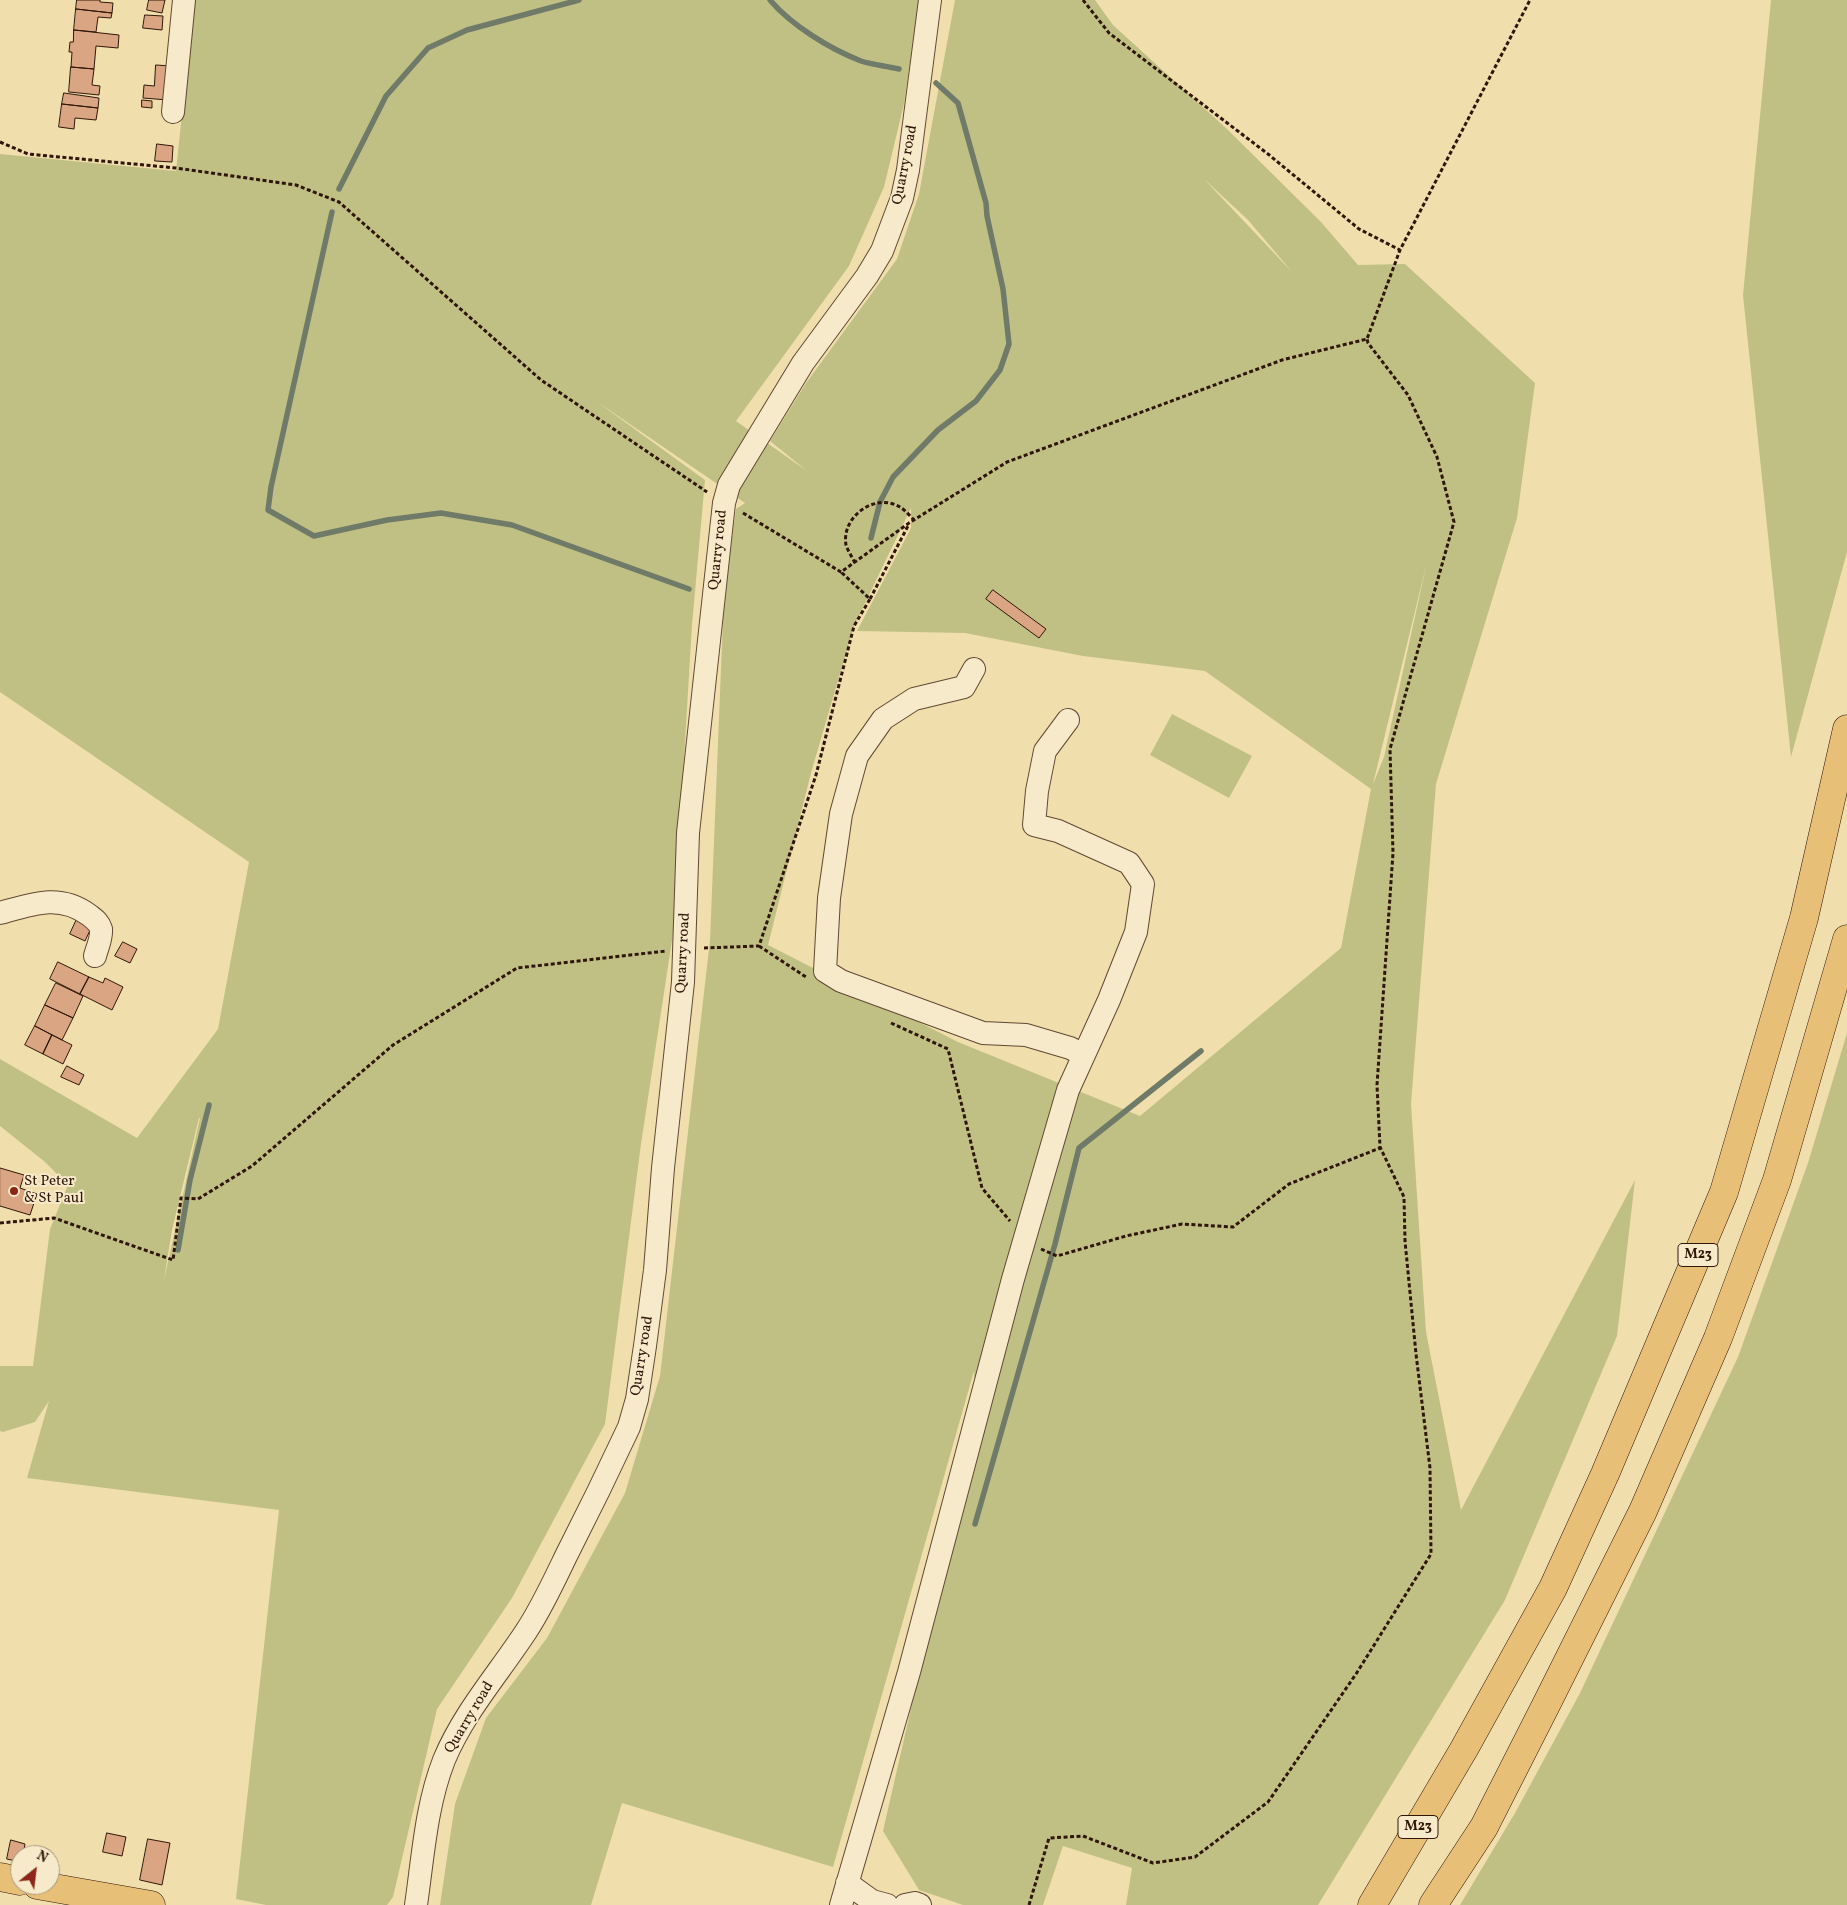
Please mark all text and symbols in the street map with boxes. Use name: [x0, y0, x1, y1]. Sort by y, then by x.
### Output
street label: Quarry road: [889, 124, 923, 206]
street label: Quarry road: [706, 509, 732, 591]
street label: Quarry road: [673, 912, 695, 994]
place label: St Peter & St Paul: [24, 1173, 84, 1208]
marker: St Peter & St Paul: [8, 1185, 20, 1197]
road number: M23: [1678, 1244, 1718, 1266]
street label: Quarry road: [628, 1315, 658, 1397]
street label: Quarry road: [441, 1679, 499, 1757]
road number: M23: [1398, 1815, 1438, 1838]
north arrow: [10, 1845, 60, 1895]
text: N: [33, 1847, 51, 1868]

